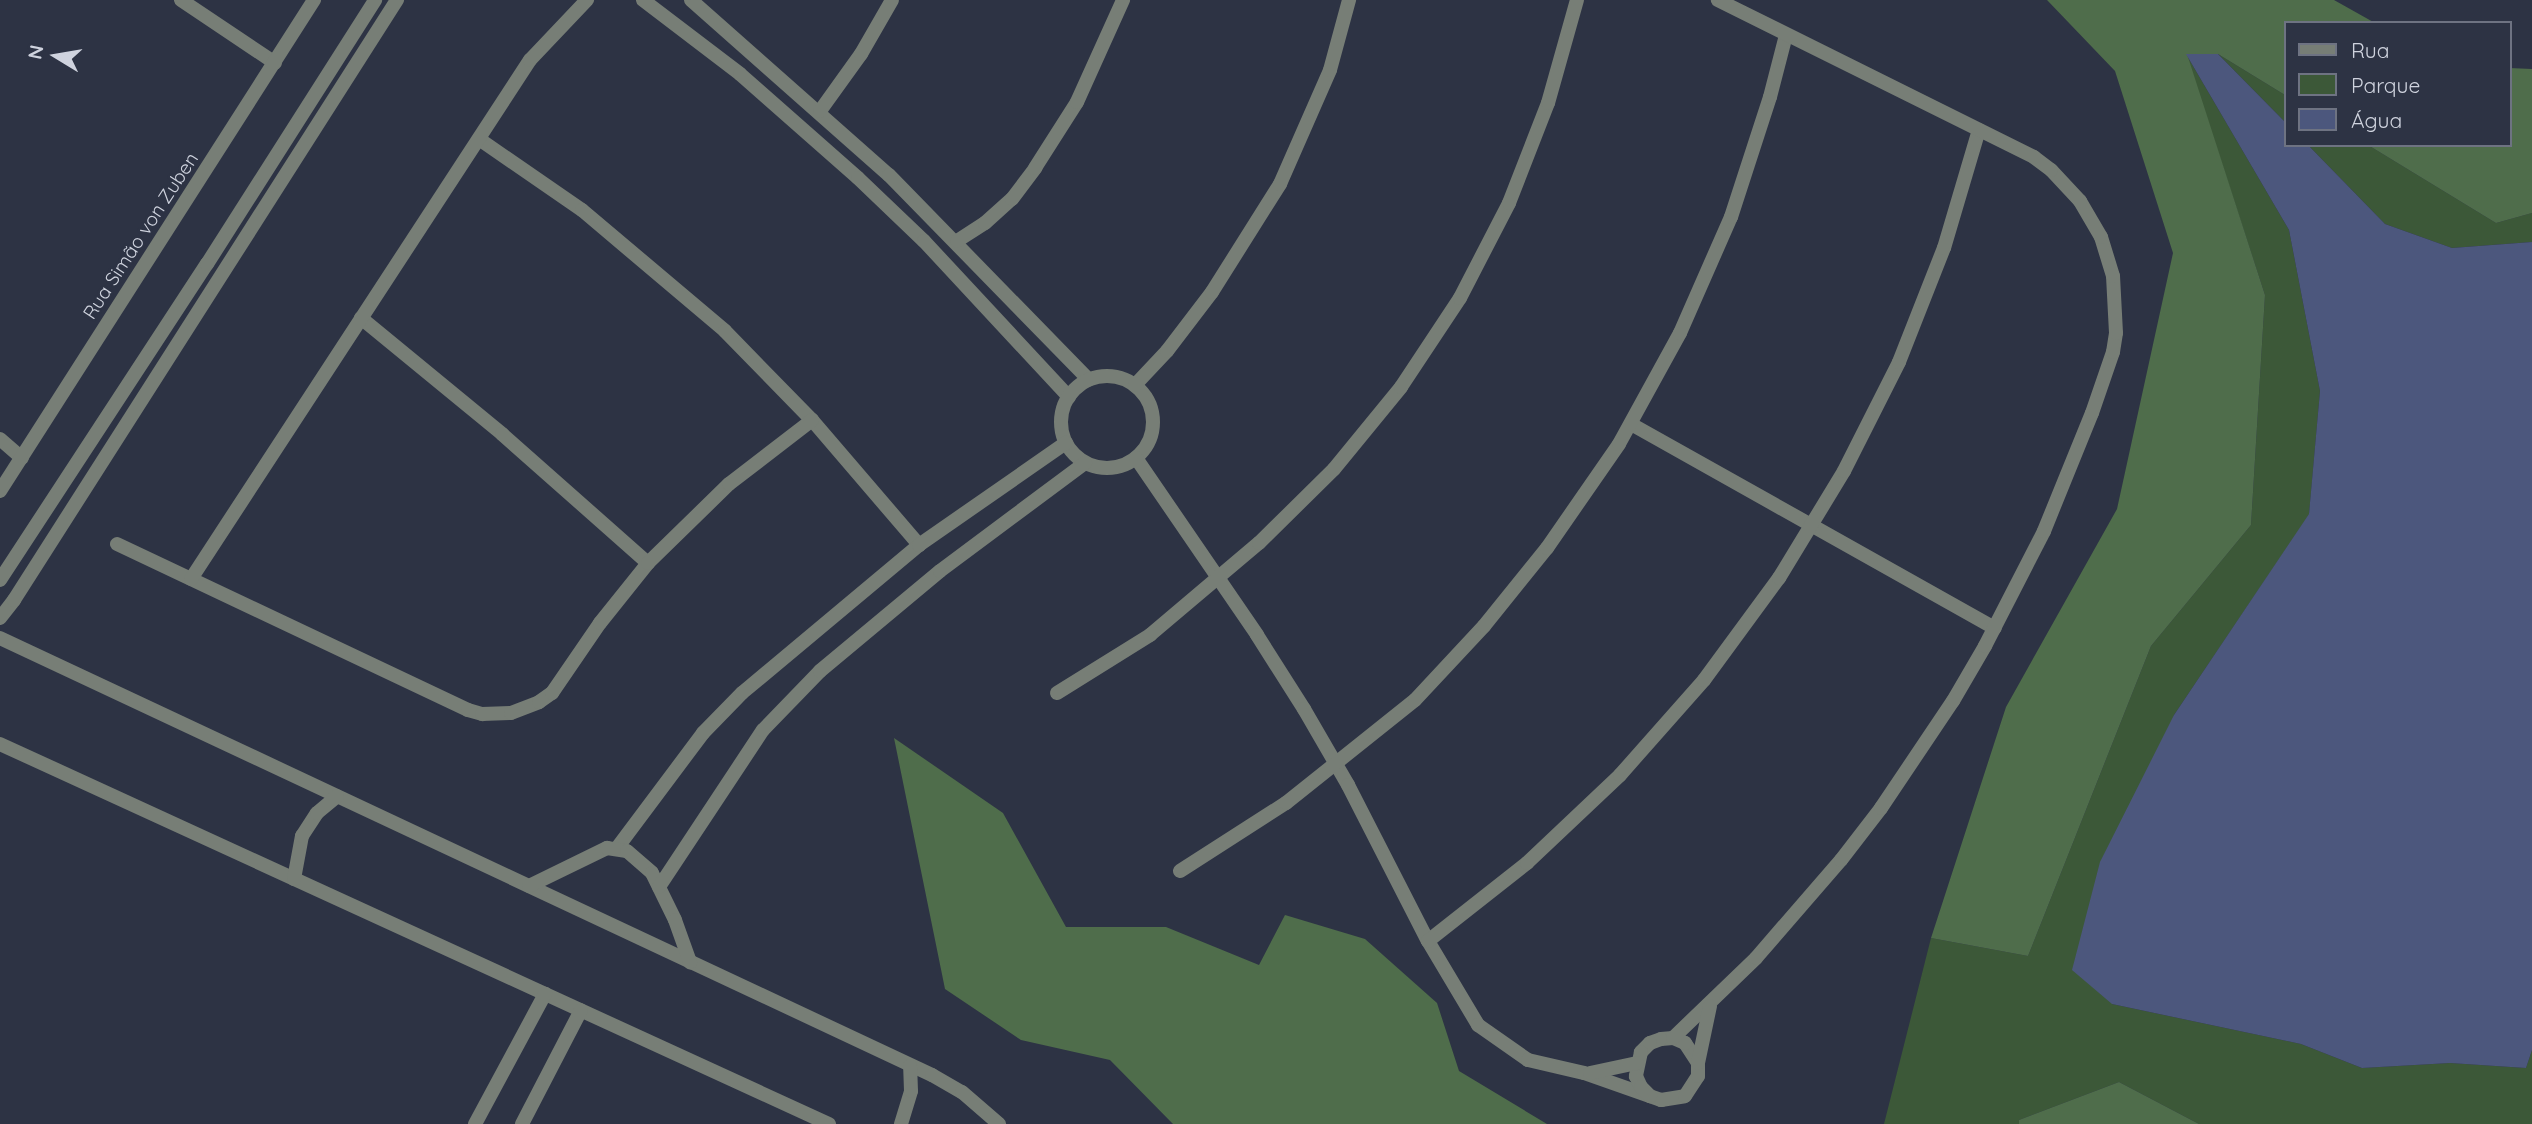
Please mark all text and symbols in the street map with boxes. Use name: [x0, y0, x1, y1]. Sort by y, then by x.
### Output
north arrow: [21, 21, 91, 91]
legend: [2284, 21, 2511, 147]
text: Rua: [2351, 37, 2390, 63]
text: N: [22, 43, 48, 61]
text: Parque: [2351, 72, 2420, 98]
text: Água: [2351, 107, 2402, 133]
street label: Rua Simão von Zuben: [79, 148, 203, 324]

